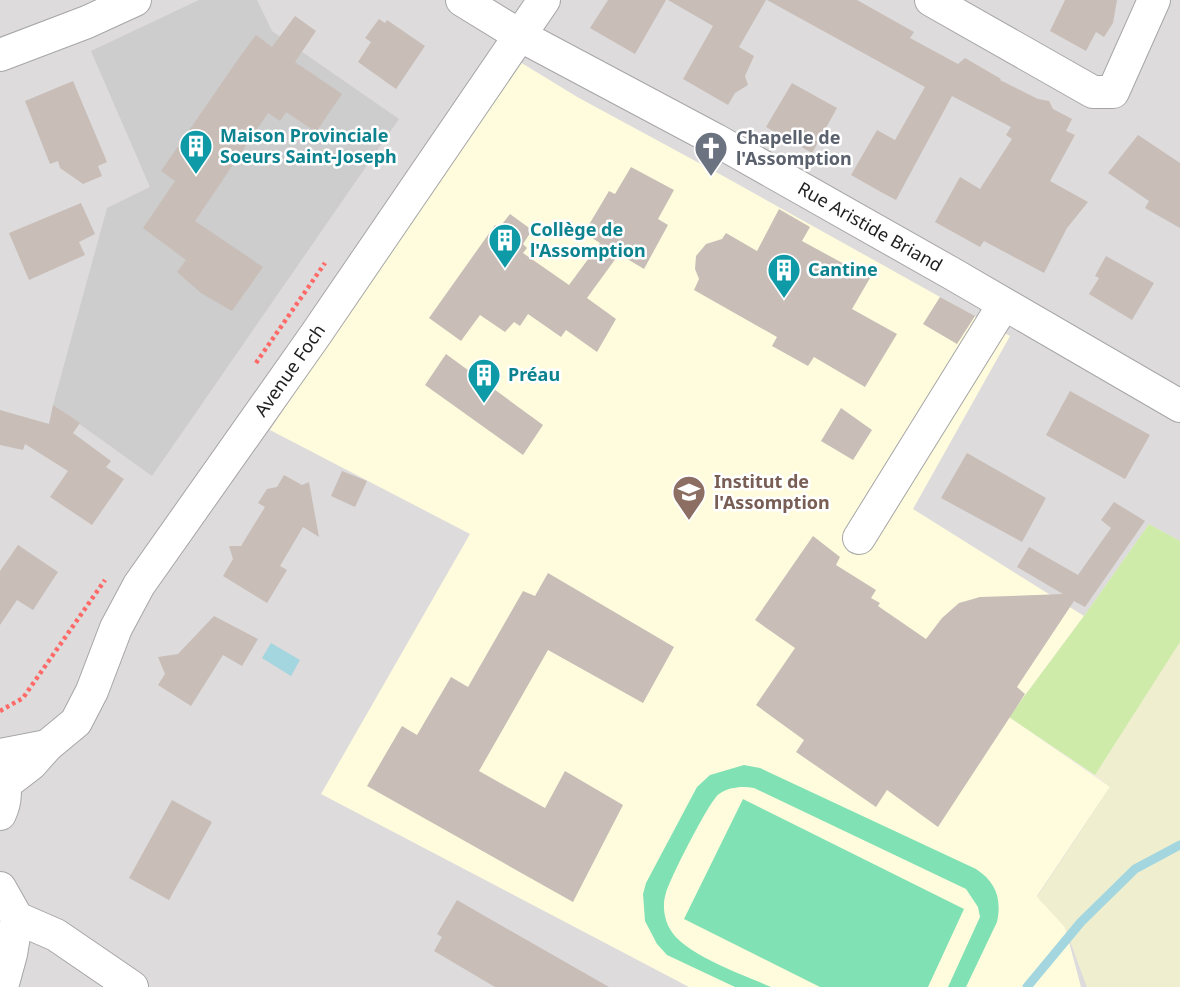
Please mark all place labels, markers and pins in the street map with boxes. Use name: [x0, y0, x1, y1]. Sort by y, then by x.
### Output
place label: Maison Provinciale Soeurs Saint-Joseph: [220, 123, 397, 168]
place label: Chapelle de l'Assomption: [736, 125, 852, 170]
building icon: Maison Provinciale Soeurs Saint-Joseph: [177, 127, 215, 176]
church icon: Chapelle de l'Assomption: [692, 129, 730, 178]
place label: Collège de l'Assomption: [530, 217, 646, 262]
building icon: Collège de l'Assomption: [486, 221, 524, 270]
building icon: Cantine: [765, 251, 803, 300]
place label: Cantine: [808, 257, 878, 281]
building icon: Préau: [465, 356, 503, 405]
place label: Préau: [508, 362, 560, 386]
place label: Institut de l'Assomption: [714, 469, 830, 514]
school or university icon: Institut de l'Assomption: [670, 473, 708, 522]

